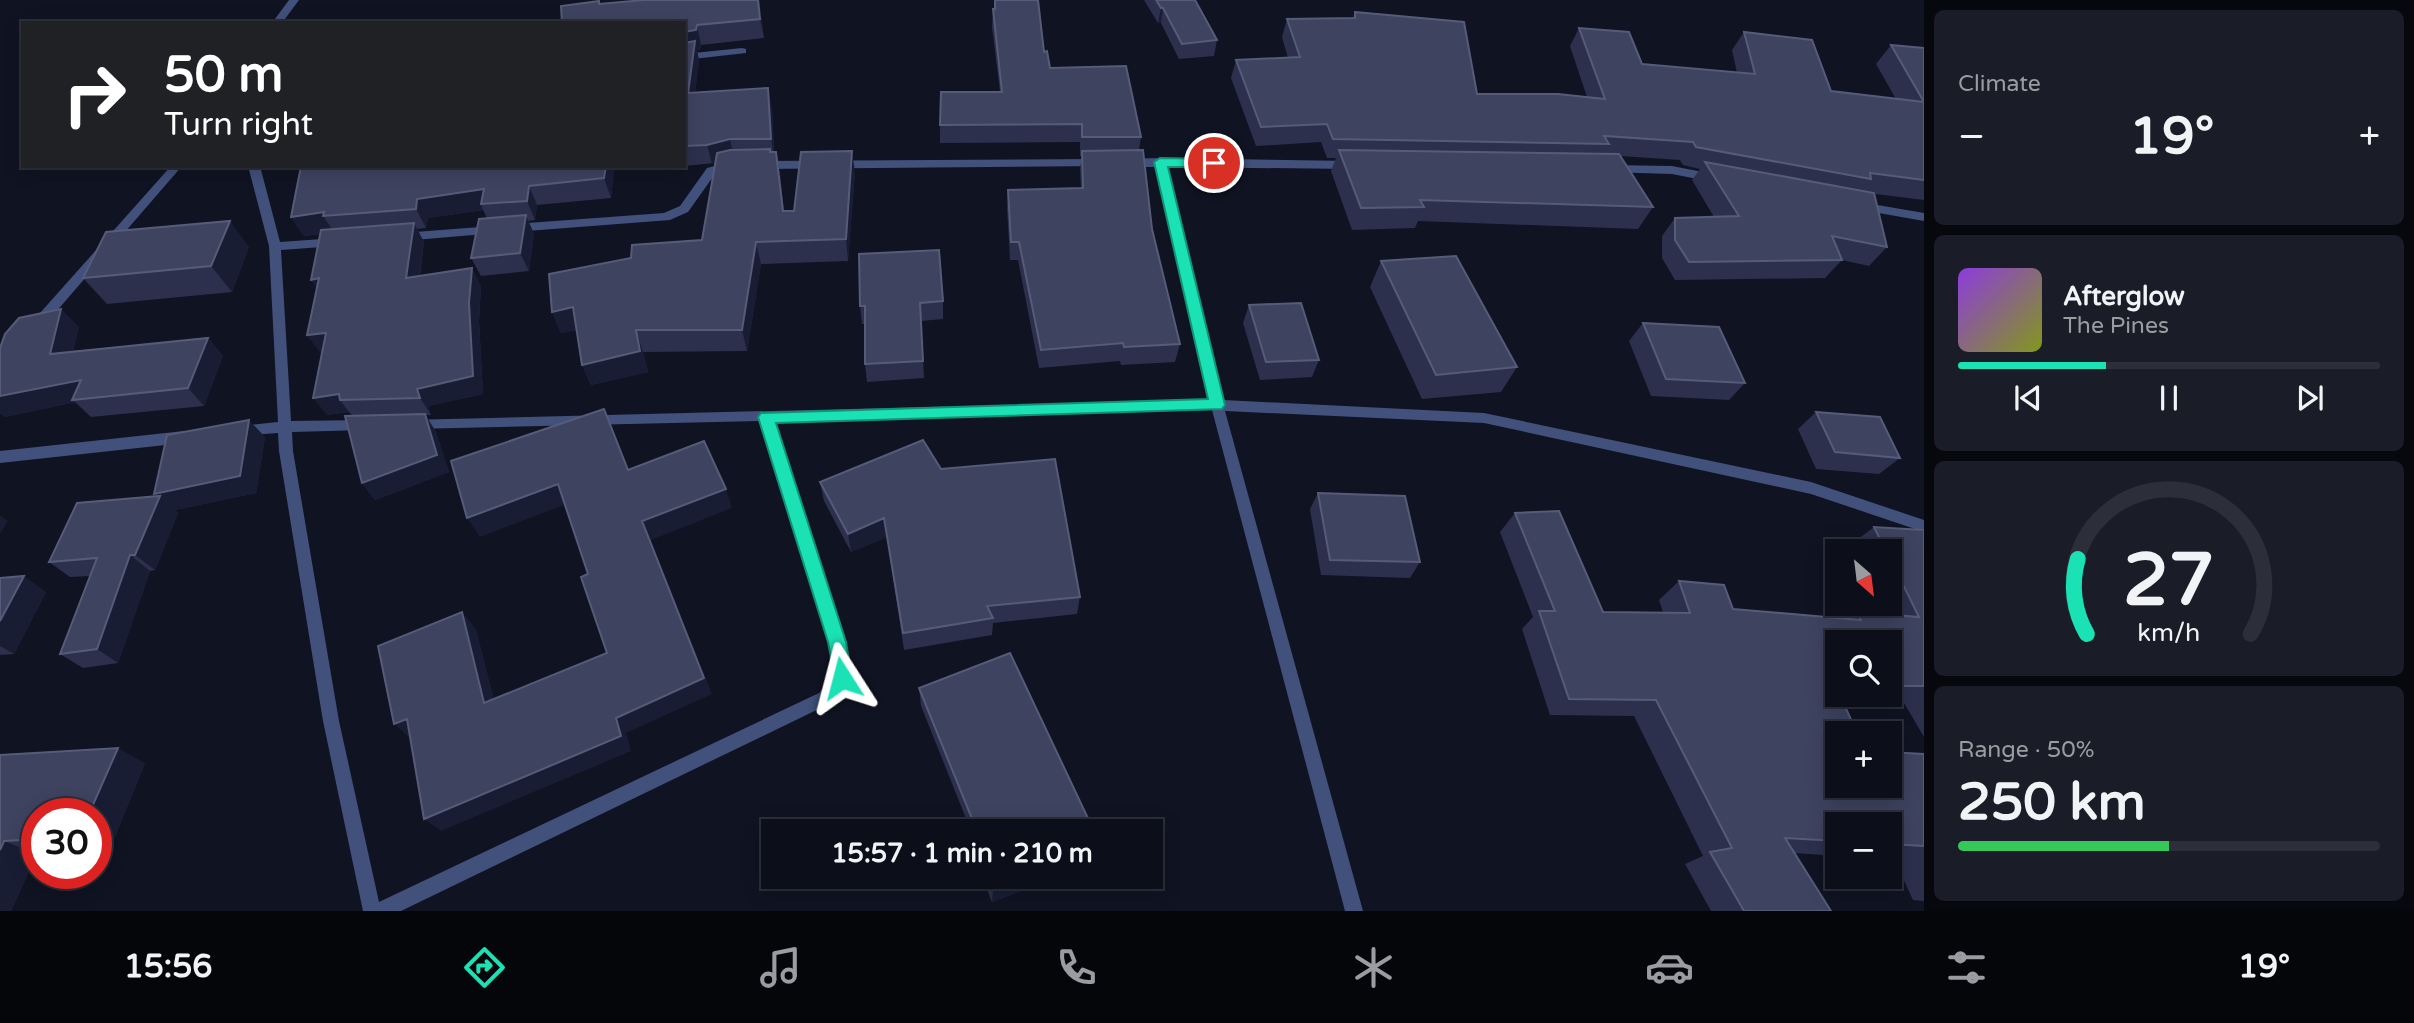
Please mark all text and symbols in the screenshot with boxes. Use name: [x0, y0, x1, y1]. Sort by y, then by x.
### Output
text: 50 m: [164, 46, 283, 105]
icon: right: [49, 49, 140, 140]
text: Climate: [1958, 70, 2041, 98]
text: 19°: [2129, 105, 2214, 168]
text: Turn right: [164, 106, 313, 144]
text: −: [1958, 114, 1985, 160]
text: +: [2359, 114, 2380, 160]
pin: [1184, 133, 1244, 193]
icon: arrive: [1195, 144, 1233, 182]
text: Afterglow: [2063, 281, 2185, 312]
text: The Pines: [2063, 312, 2169, 340]
icon: previous: [2009, 379, 2047, 417]
icon: pause: [2150, 379, 2188, 417]
icon: next: [2291, 379, 2329, 417]
text: 27: [2123, 538, 2215, 626]
north arrow: [1825, 539, 1902, 616]
map controls: [1825, 539, 1902, 889]
text: km/h: [2138, 618, 2200, 648]
button: search: [1825, 630, 1902, 707]
position arrow: [805, 641, 879, 715]
button: +: [1825, 721, 1902, 798]
text: Range · 50%: [1958, 736, 2094, 764]
text: 250 km: [1958, 771, 2146, 834]
speed limit sign: 30: [21, 798, 112, 889]
button: −: [1825, 812, 1902, 889]
text: 15:57 · 1 min · 210 m: [831, 838, 1093, 869]
icon: directions: [460, 943, 509, 992]
icon: music: [756, 943, 805, 992]
icon: phone: [1052, 943, 1101, 992]
icon: climate: [1349, 943, 1398, 992]
icon: car: [1645, 943, 1694, 992]
icon: filters: [1942, 943, 1991, 992]
text: 15:56: [124, 948, 212, 986]
text: 19°: [2238, 948, 2290, 986]

